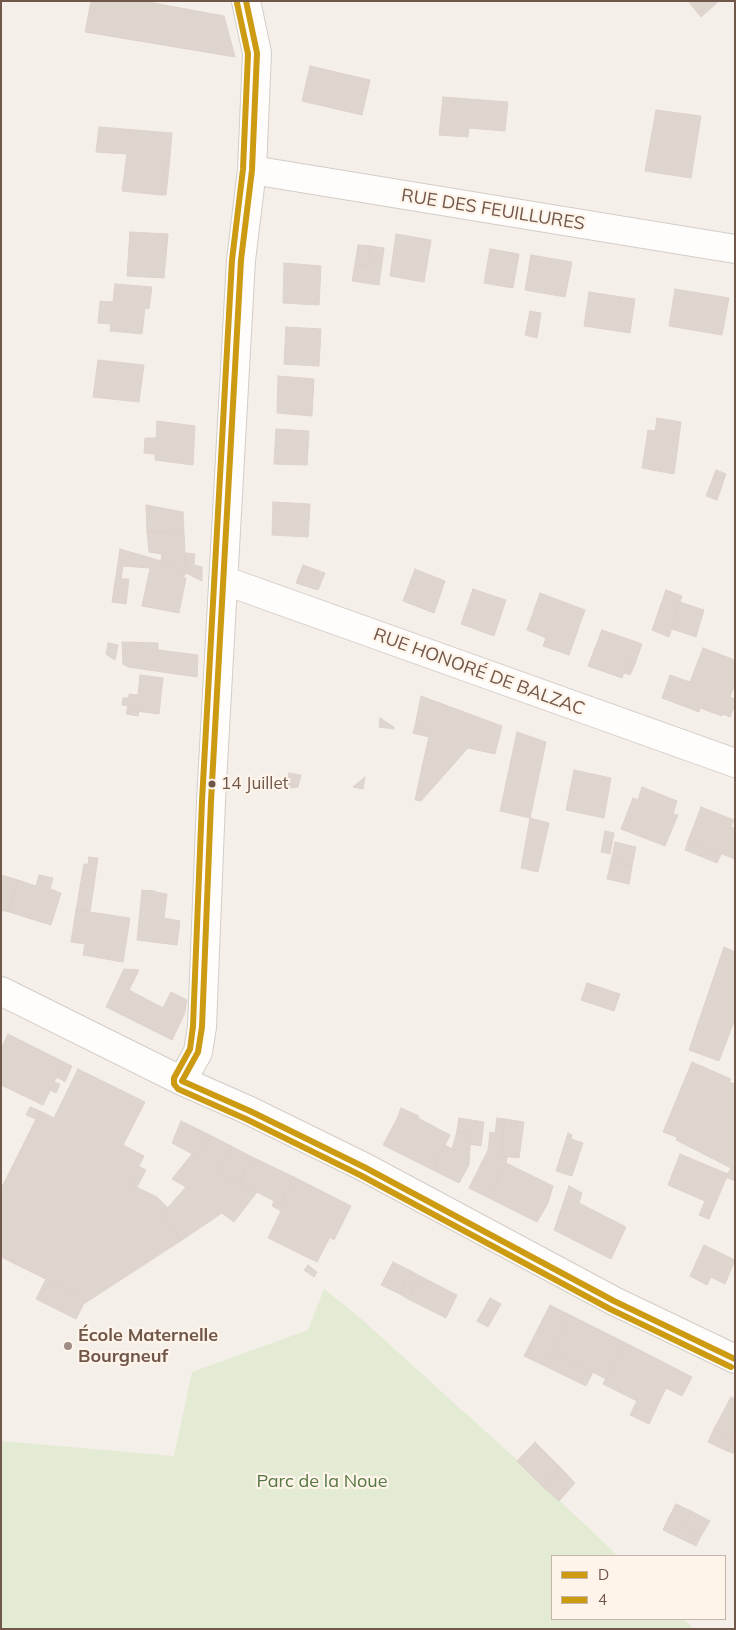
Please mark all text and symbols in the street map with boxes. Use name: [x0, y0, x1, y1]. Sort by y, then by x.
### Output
street label: RUE DES FEUILLURES: [400, 185, 586, 235]
street label: RUE HONORÉ DE BALZAC: [370, 624, 588, 720]
place label: 14 Juillet: [221, 774, 289, 794]
marker: 14 Juillet: [207, 779, 217, 789]
place label: École Maternelle Bourgneuf: [78, 1325, 218, 1368]
marker: École Maternelle Bourgneuf: [62, 1340, 74, 1352]
park label: Parc de la Noue: [256, 1471, 388, 1493]
legend: [551, 1555, 726, 1620]
text: D: [598, 1565, 609, 1584]
text: 4: [598, 1590, 607, 1609]

